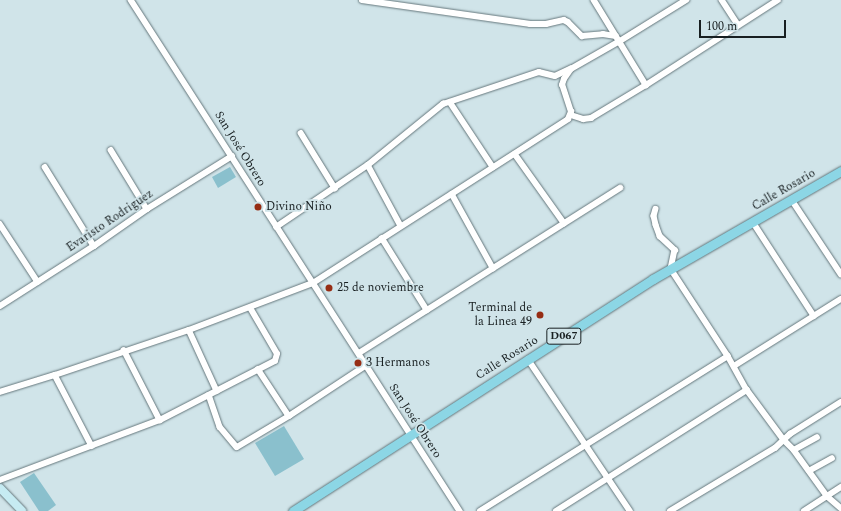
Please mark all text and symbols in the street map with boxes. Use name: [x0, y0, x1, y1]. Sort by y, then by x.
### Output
scale bar: [701, 12, 788, 38]
text: 100 m: [706, 17, 737, 36]
street label: San José Obrero: [211, 109, 269, 189]
street label: Calle Rosario: [750, 166, 818, 214]
street label: Evaristo Rodriguez: [64, 187, 156, 255]
place label: Divino Niño: [266, 200, 332, 214]
marker: Divino Niño: [253, 202, 263, 212]
place label: 25 de noviembre: [337, 281, 424, 295]
marker: 25 de noviembre: [324, 283, 334, 293]
place label: Terminal de la Linea 49: [468, 301, 532, 329]
marker: Terminal de la Linea 49: [535, 310, 545, 320]
road number: D067: [546, 327, 582, 345]
street label: Calle Rosario: [473, 333, 541, 383]
place label: 3 Hermanos: [366, 356, 430, 370]
marker: 3 Hermanos: [353, 358, 363, 368]
street label: San José Obrero: [386, 381, 444, 461]

